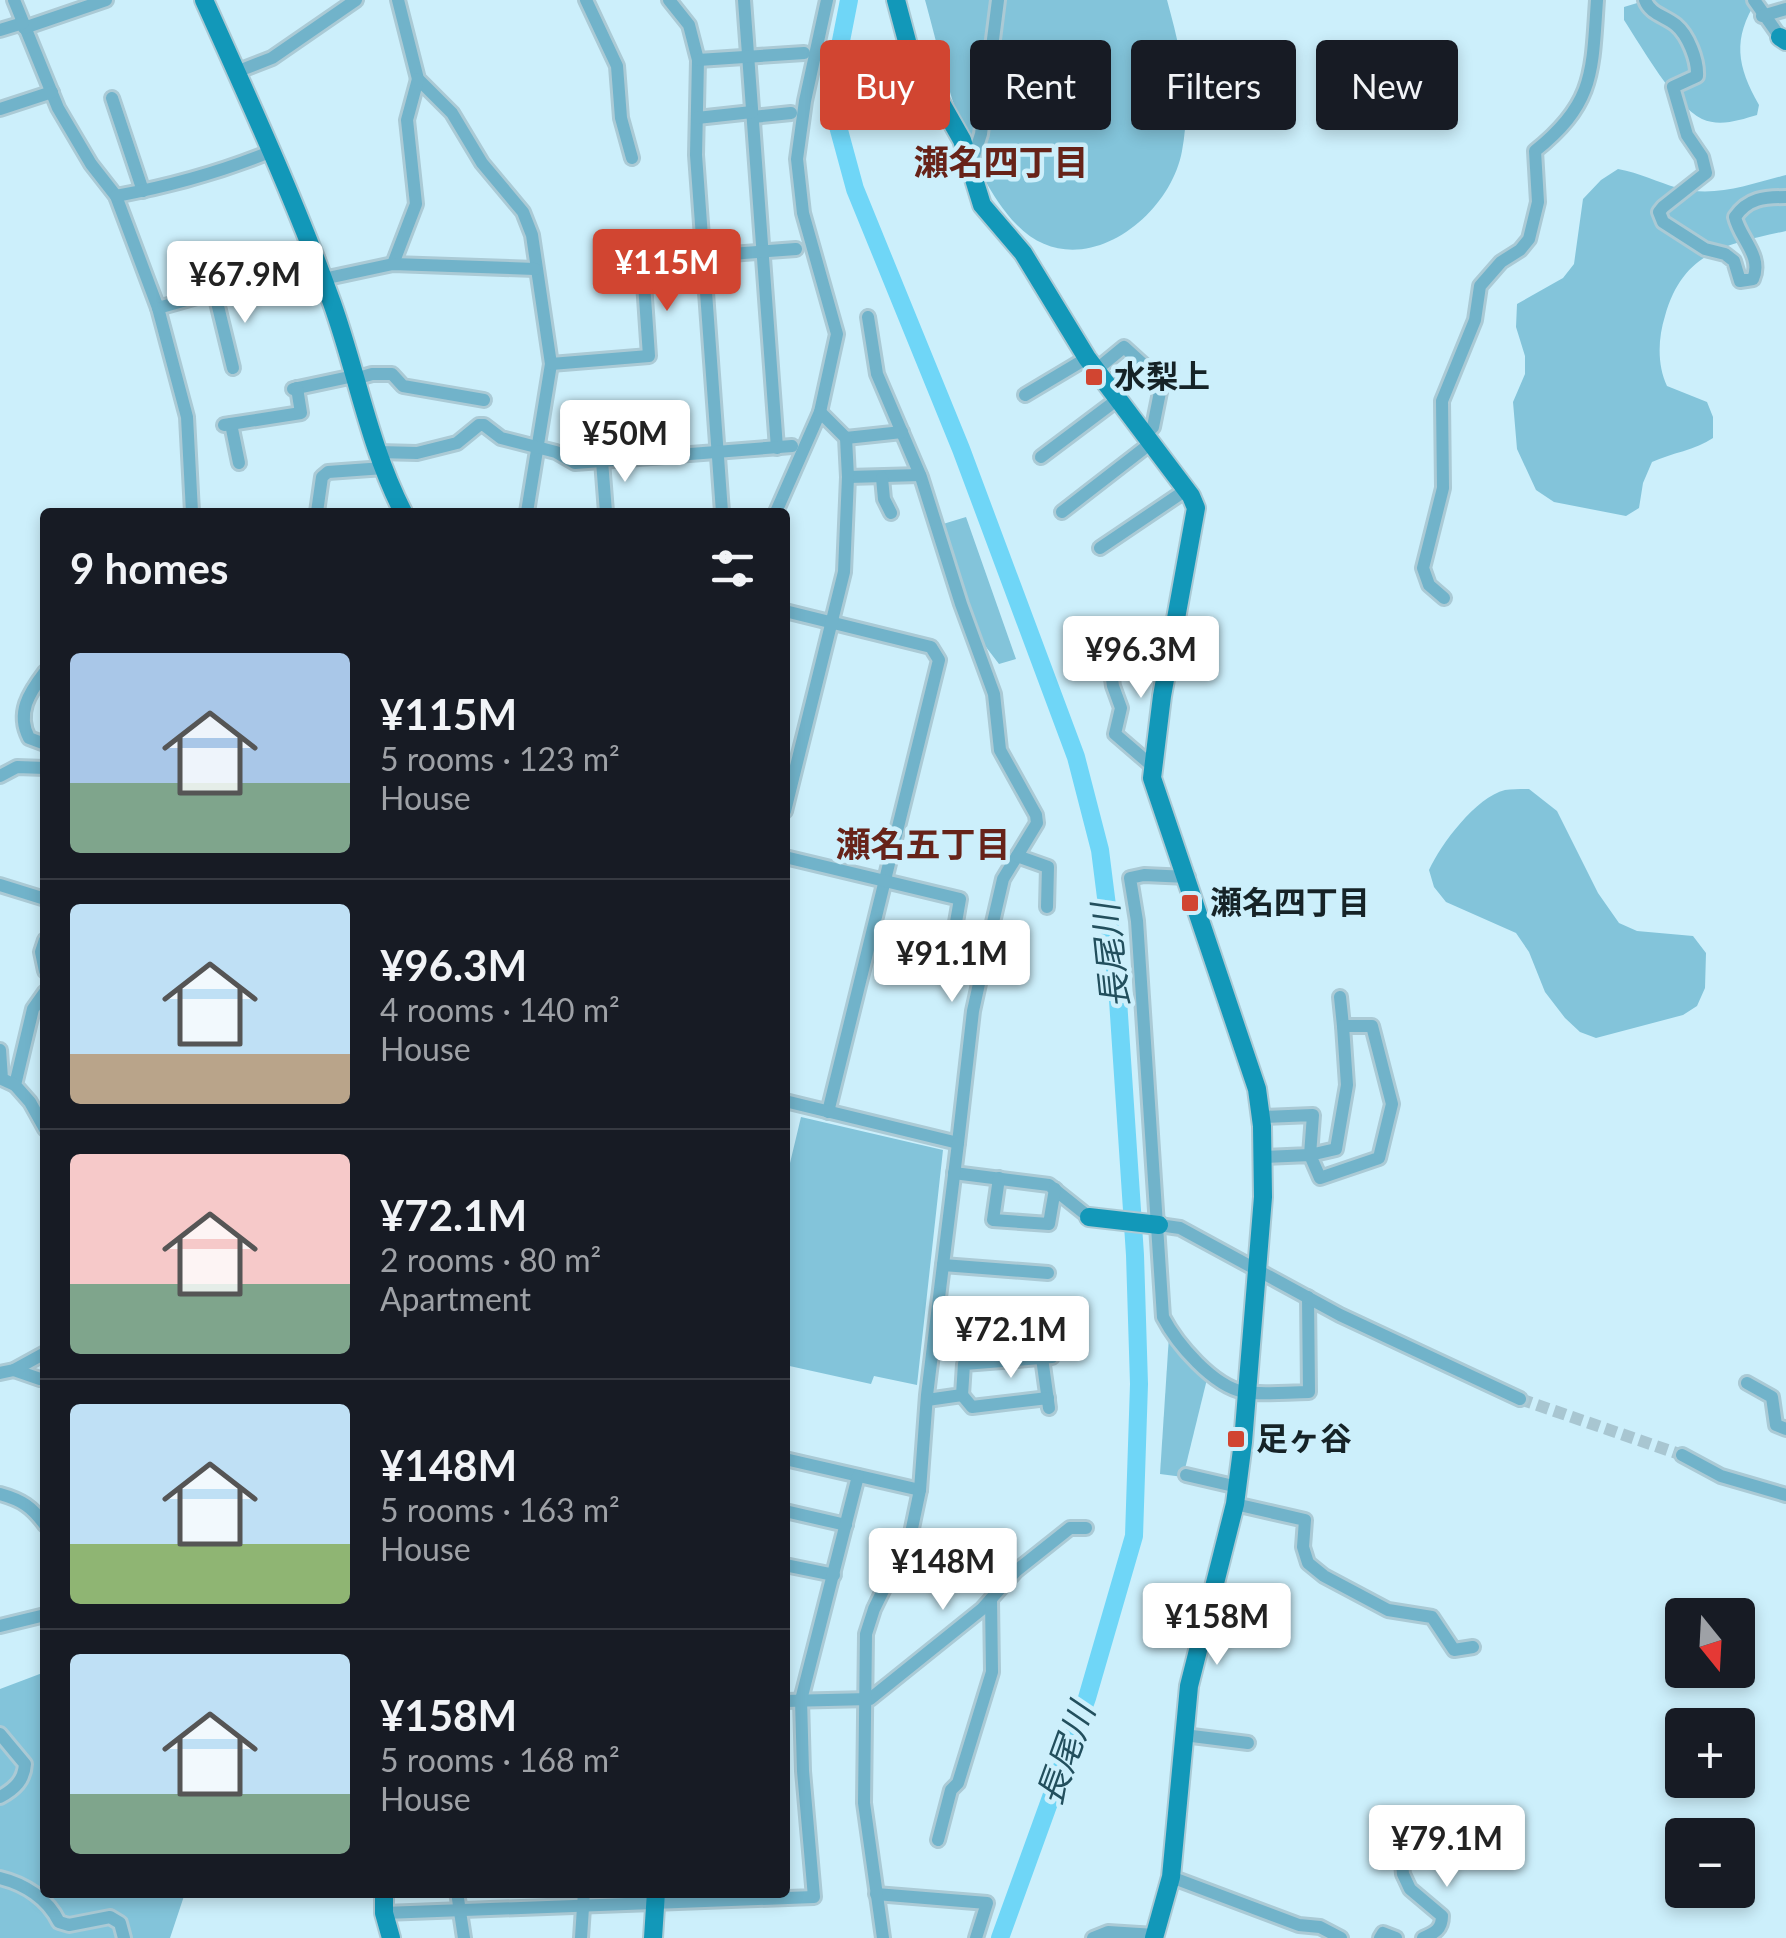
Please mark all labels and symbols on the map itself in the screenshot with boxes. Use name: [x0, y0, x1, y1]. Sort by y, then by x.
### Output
district label: 瀬名四丁目: [913, 140, 1089, 182]
pin: ¥115M: [597, 229, 737, 314]
pin: ¥67.9M: [164, 241, 326, 326]
place label: 水梨上: [1114, 356, 1210, 395]
marker: 水梨上: [1083, 366, 1105, 388]
pin: ¥50M: [566, 400, 684, 485]
pin: ¥96.3M: [1060, 616, 1222, 701]
district label: 瀬名五丁目: [835, 822, 1011, 864]
place label: 瀬名四丁目: [1210, 882, 1370, 921]
marker: 瀬名四丁目: [1179, 892, 1201, 914]
water label: 長尾川: [1082, 898, 1135, 1011]
pin: ¥91.1M: [871, 920, 1033, 1005]
pin: ¥72.1M: [930, 1296, 1092, 1381]
place label: 足ヶ谷: [1256, 1418, 1352, 1457]
marker: 足ヶ谷: [1225, 1428, 1247, 1450]
pin: ¥148M: [873, 1528, 1013, 1613]
pin: ¥158M: [1147, 1583, 1287, 1668]
north arrow: [1665, 1598, 1755, 1688]
water label: 長尾川: [1026, 1693, 1103, 1810]
pin: ¥79.1M: [1366, 1805, 1528, 1890]

